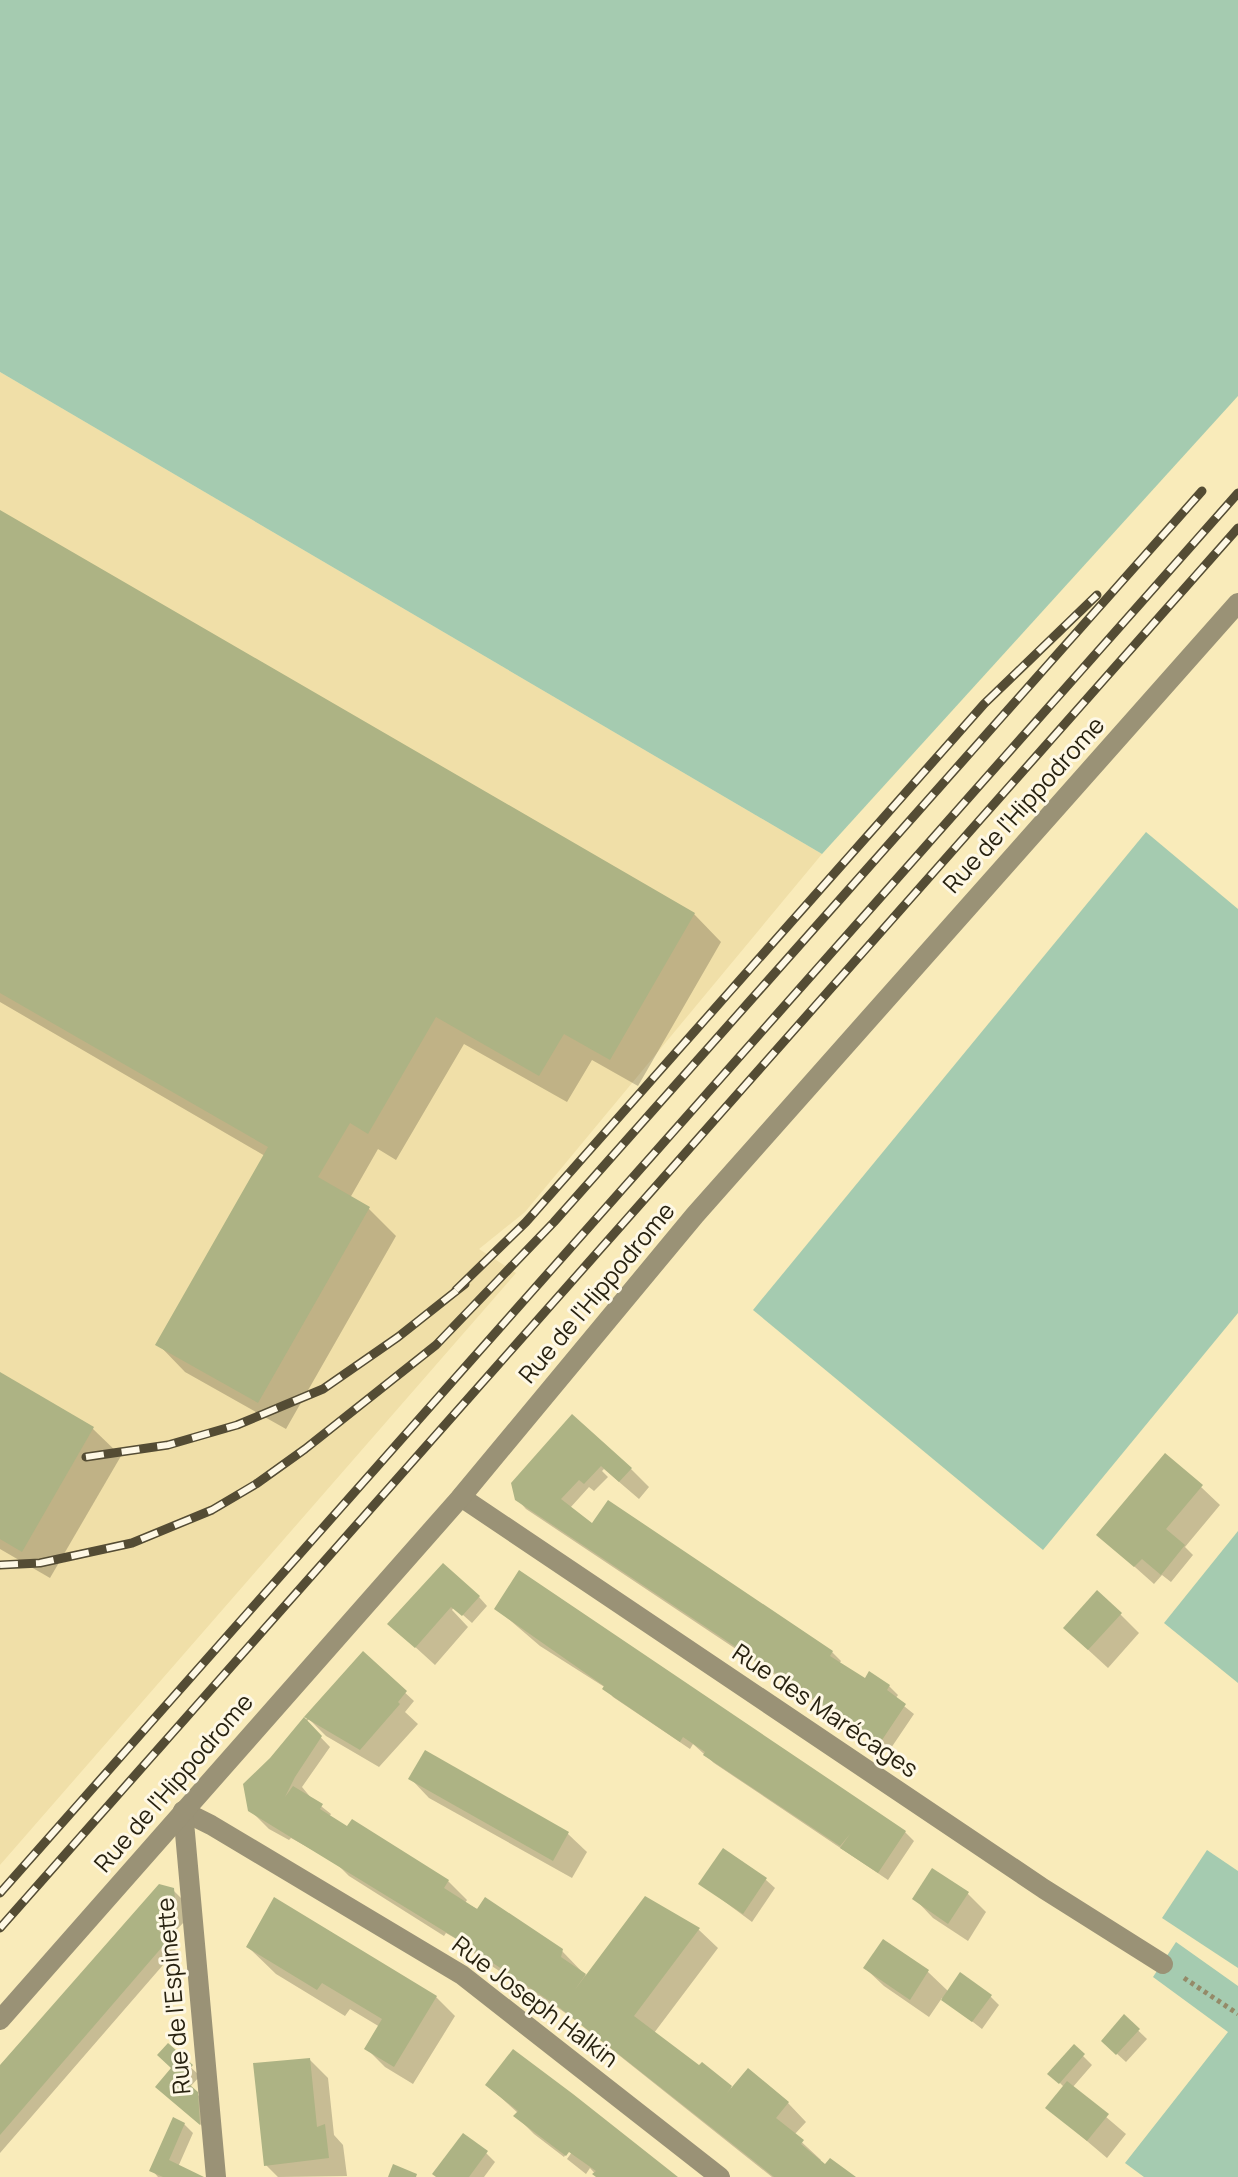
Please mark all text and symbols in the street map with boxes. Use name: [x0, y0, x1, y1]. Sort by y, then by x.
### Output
street label: Rue de l'Hippodrome: [935, 709, 1111, 899]
street label: Rue de l'Hippodrome: [510, 1194, 681, 1390]
street label: Rue des Marécages: [726, 1635, 925, 1784]
street label: Rue de l'Hippodrome: [86, 1686, 260, 1879]
street label: Rue de l'Espinette: [147, 1896, 198, 2096]
street label: Rue Joseph Halkin: [446, 1927, 626, 2074]

